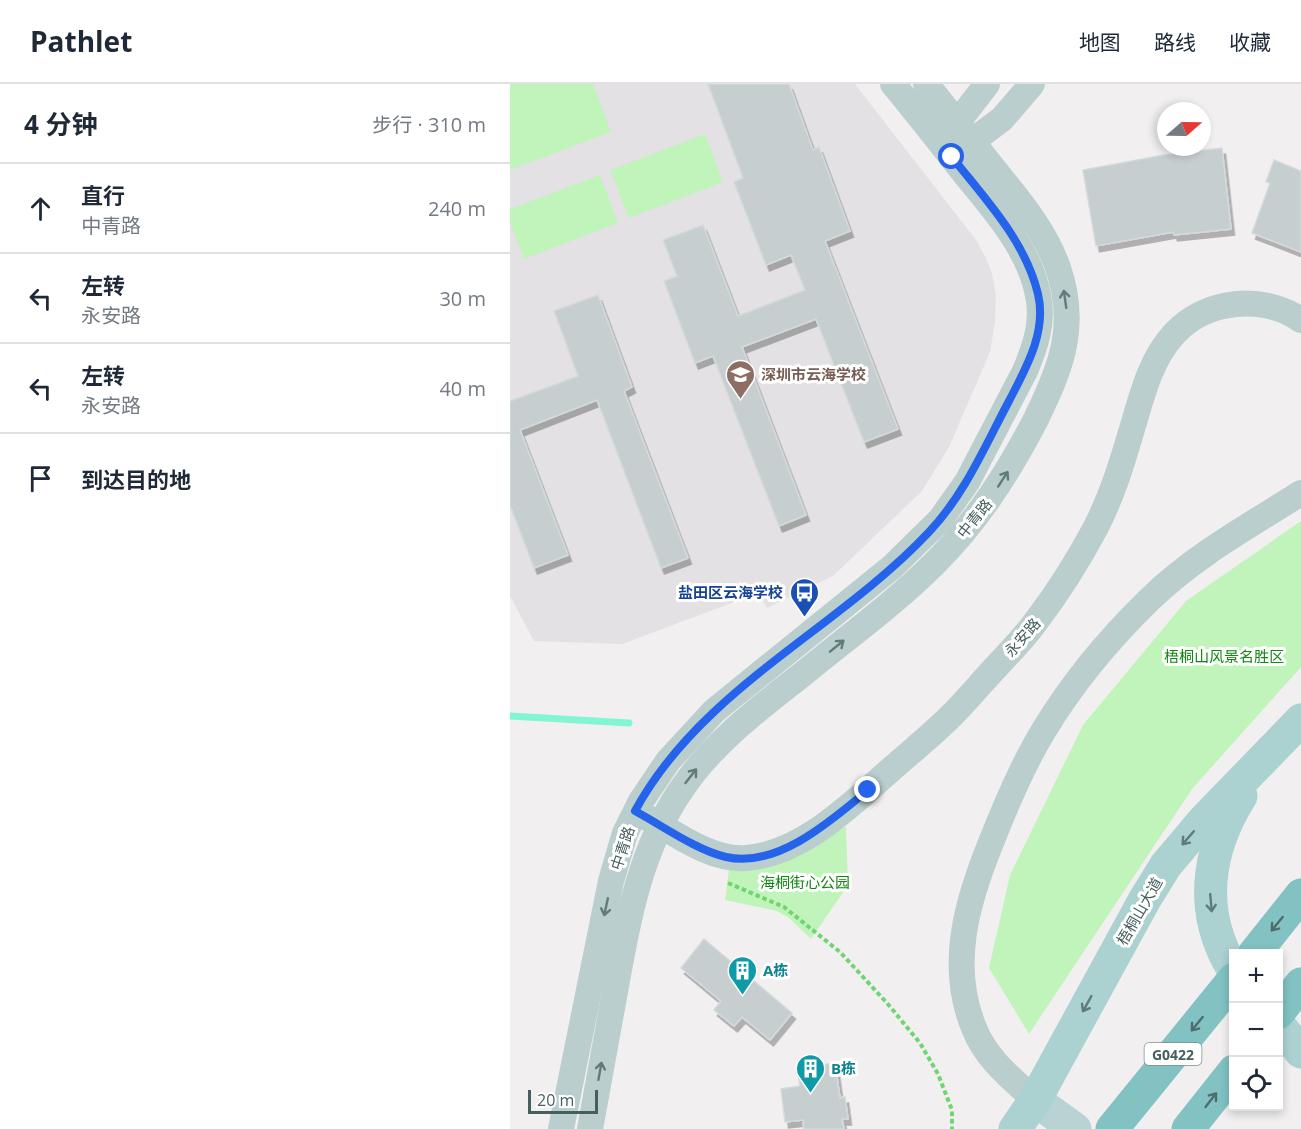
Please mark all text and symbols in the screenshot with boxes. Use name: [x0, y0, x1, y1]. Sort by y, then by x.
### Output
text: Pathlet: [30, 22, 132, 60]
text: 地图: [1079, 28, 1121, 56]
text: 路线: [1154, 28, 1196, 56]
text: 收藏: [1229, 28, 1271, 56]
north arrow: [1157, 102, 1211, 156]
text: 4 分钟: [24, 106, 98, 142]
text: 步行 · 310 m: [372, 111, 486, 138]
route start: [938, 143, 964, 169]
text: 直行: [81, 180, 125, 210]
icon: ahead: [24, 192, 57, 225]
text: 240 m: [428, 195, 486, 222]
text: 中青路: [81, 212, 141, 239]
text: 左转: [81, 270, 125, 300]
icon: left: [24, 282, 57, 315]
text: 30 m: [439, 285, 486, 312]
one-way arrow: [1060, 289, 1071, 309]
text: 永安路: [81, 302, 141, 329]
school or university icon: 深圳市云海学校: [724, 358, 756, 400]
text: 左转: [81, 360, 125, 390]
place label: 深圳市云海学校: [761, 364, 866, 384]
icon: left: [24, 372, 57, 405]
text: 40 m: [439, 375, 486, 402]
text: 永安路: [81, 392, 141, 419]
icon: arrive: [24, 462, 57, 495]
text: 到达目的地: [81, 464, 191, 494]
one-way arrow: [997, 471, 1009, 488]
street label: 中青路: [952, 494, 996, 542]
bus stop icon: 盐田区云海学校: [788, 576, 820, 618]
place label: 盐田区云海学校: [678, 582, 783, 602]
street label: 永安路: [1000, 613, 1044, 661]
one-way arrow: [828, 640, 844, 653]
park label: 梧桐山风景名胜区: [1164, 646, 1284, 666]
one-way arrow: [685, 768, 698, 784]
route end: [854, 776, 880, 802]
street label: 中青路: [606, 824, 638, 872]
one-way arrow: [1181, 830, 1195, 845]
park label: 海桐街心公园: [760, 872, 850, 892]
street label: 梧桐山大道: [1112, 874, 1166, 948]
one-way arrow: [1206, 893, 1217, 913]
one-way arrow: [599, 897, 611, 916]
one-way arrow: [1271, 916, 1284, 932]
map controls: [1229, 949, 1283, 1111]
button: +: [1229, 949, 1283, 1003]
building icon: A栋: [726, 954, 758, 996]
place label: A栋: [763, 960, 788, 980]
one-way arrow: [1081, 995, 1092, 1013]
button: −: [1229, 1003, 1283, 1057]
one-way arrow: [1190, 1016, 1203, 1032]
road number: G0422: [1144, 1043, 1202, 1065]
building icon: B栋: [794, 1052, 826, 1094]
button: locate: [1229, 1057, 1283, 1111]
place label: B栋: [831, 1058, 856, 1078]
one-way arrow: [595, 1062, 606, 1082]
scale bar: [528, 1087, 598, 1114]
text: 20 m: [537, 1089, 574, 1111]
one-way arrow: [1204, 1092, 1217, 1108]

